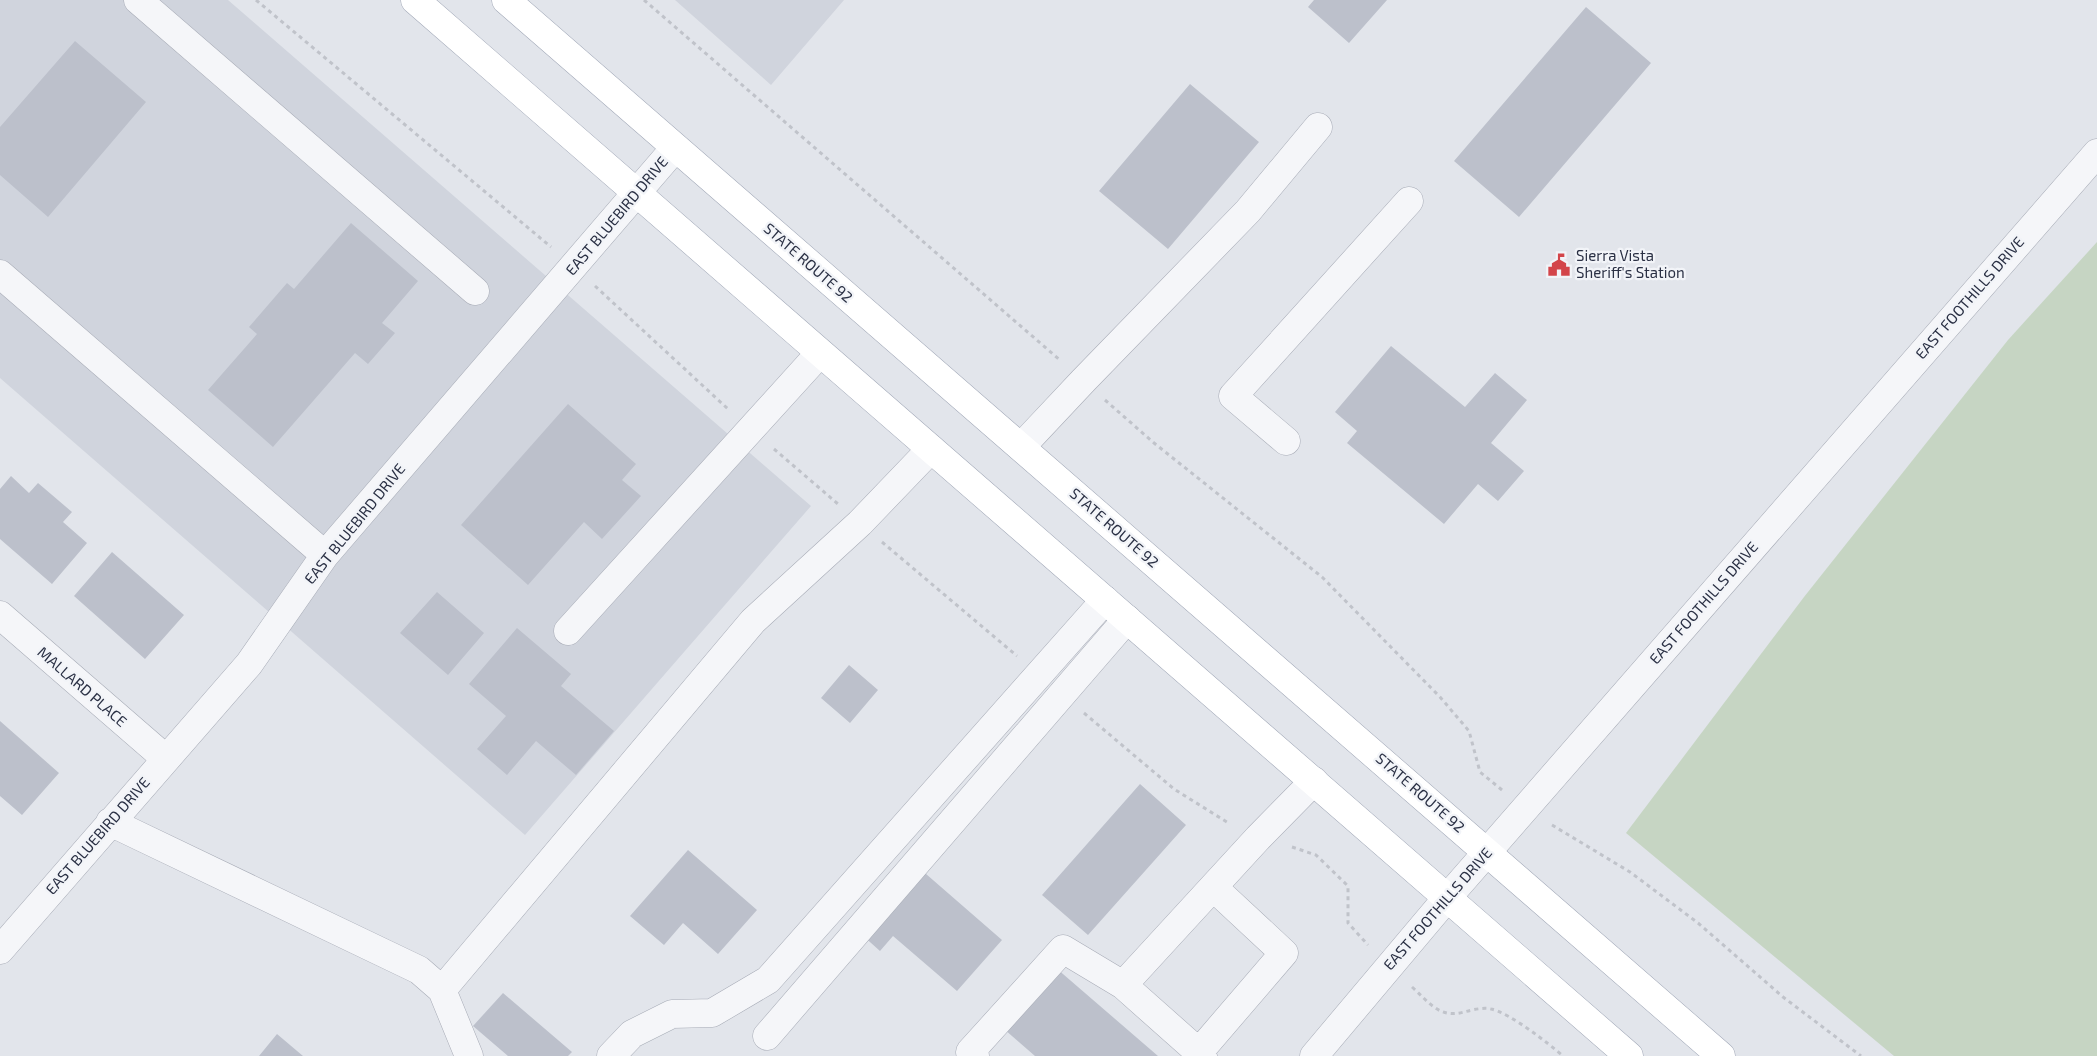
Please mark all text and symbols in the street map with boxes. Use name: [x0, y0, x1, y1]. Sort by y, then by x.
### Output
street label: EAST BLUEBIRD DRIVE: [561, 152, 671, 278]
street label: STATE ROUTE 92: [761, 219, 857, 306]
street label: EAST FOOTHILLS DRIVE: [1911, 232, 2027, 362]
place label: Sierra Vista Sheriff's Station: [1576, 246, 1685, 281]
public building icon: Sierra Vista Sheriff's Station: [1546, 252, 1572, 278]
street label: EAST BLUEBIRD DRIVE: [300, 460, 408, 587]
street label: STATE ROUTE 92: [1067, 484, 1163, 571]
street label: EAST FOOTHILLS DRIVE: [1645, 537, 1761, 667]
street label: MALLARD PLACE: [34, 643, 131, 730]
street label: STATE ROUTE 92: [1373, 749, 1469, 836]
street label: EAST BLUEBIRD DRIVE: [41, 773, 153, 898]
street label: EAST FOOTHILLS DRIVE: [1379, 843, 1495, 973]

